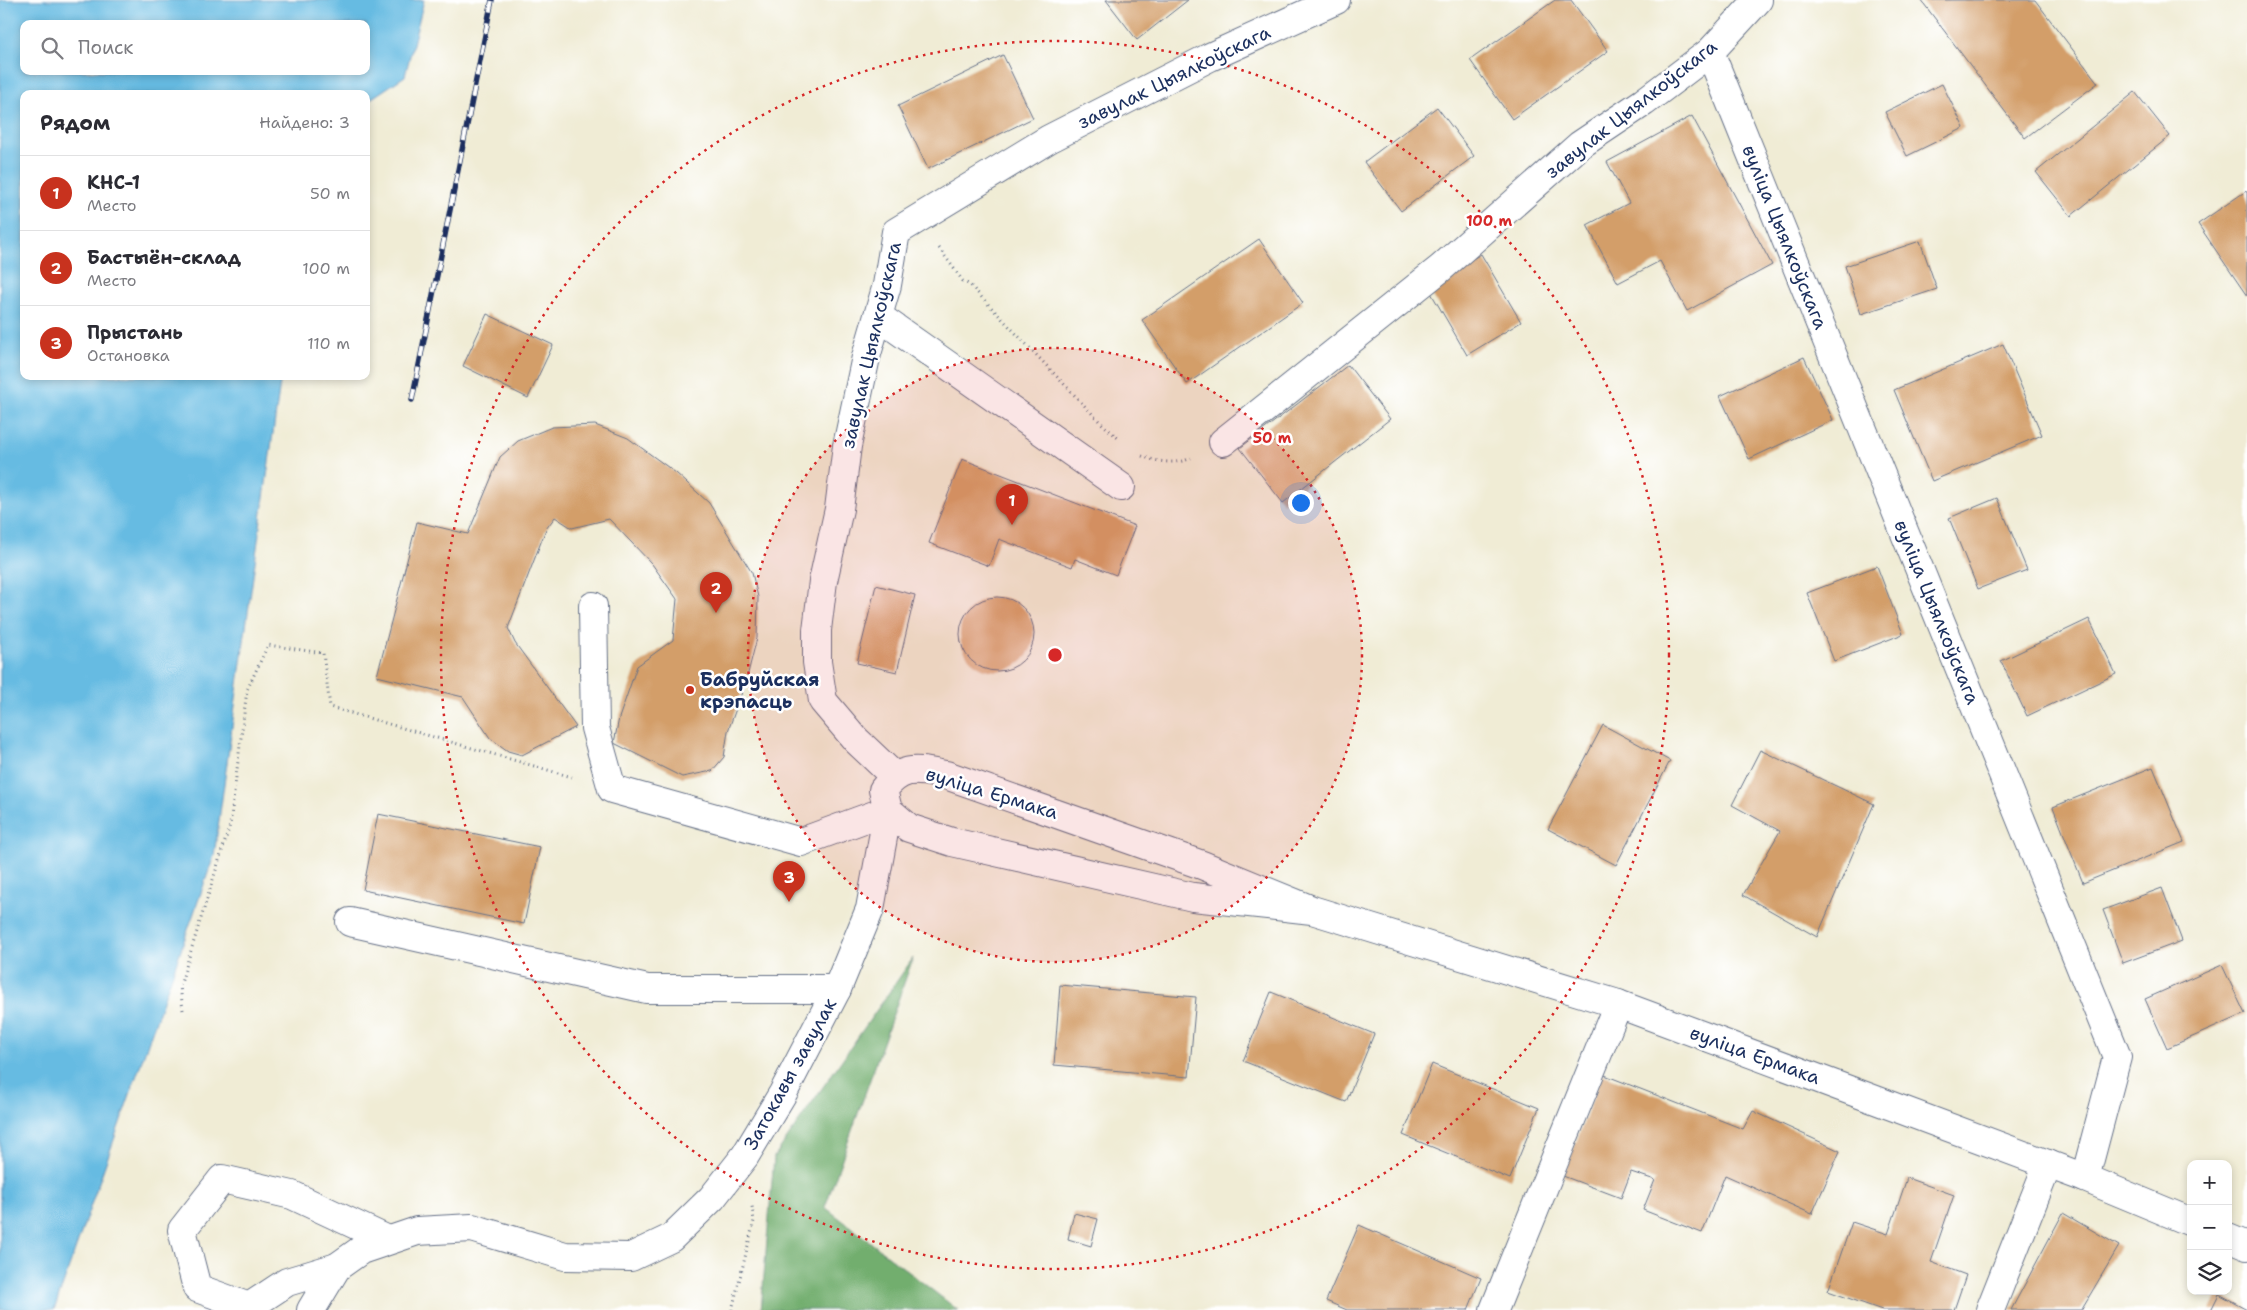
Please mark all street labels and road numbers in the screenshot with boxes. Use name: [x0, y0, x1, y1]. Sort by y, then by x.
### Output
street label: завулак Цыялкоўскага: [1073, 19, 1275, 135]
street label: завулак Цыялкоўскага: [1540, 34, 1722, 184]
street label: вуліца Цыялкоўскага: [1737, 141, 1834, 333]
street label: завулак Цыялкоўскага: [835, 239, 907, 451]
street label: вуліца Цыялкоўскага: [1889, 516, 1986, 708]
street label: вуліца Ермака: [923, 761, 1061, 825]
street label: Затокавы завулак: [738, 994, 842, 1154]
street label: вуліца Ермака: [1686, 1020, 1824, 1090]

